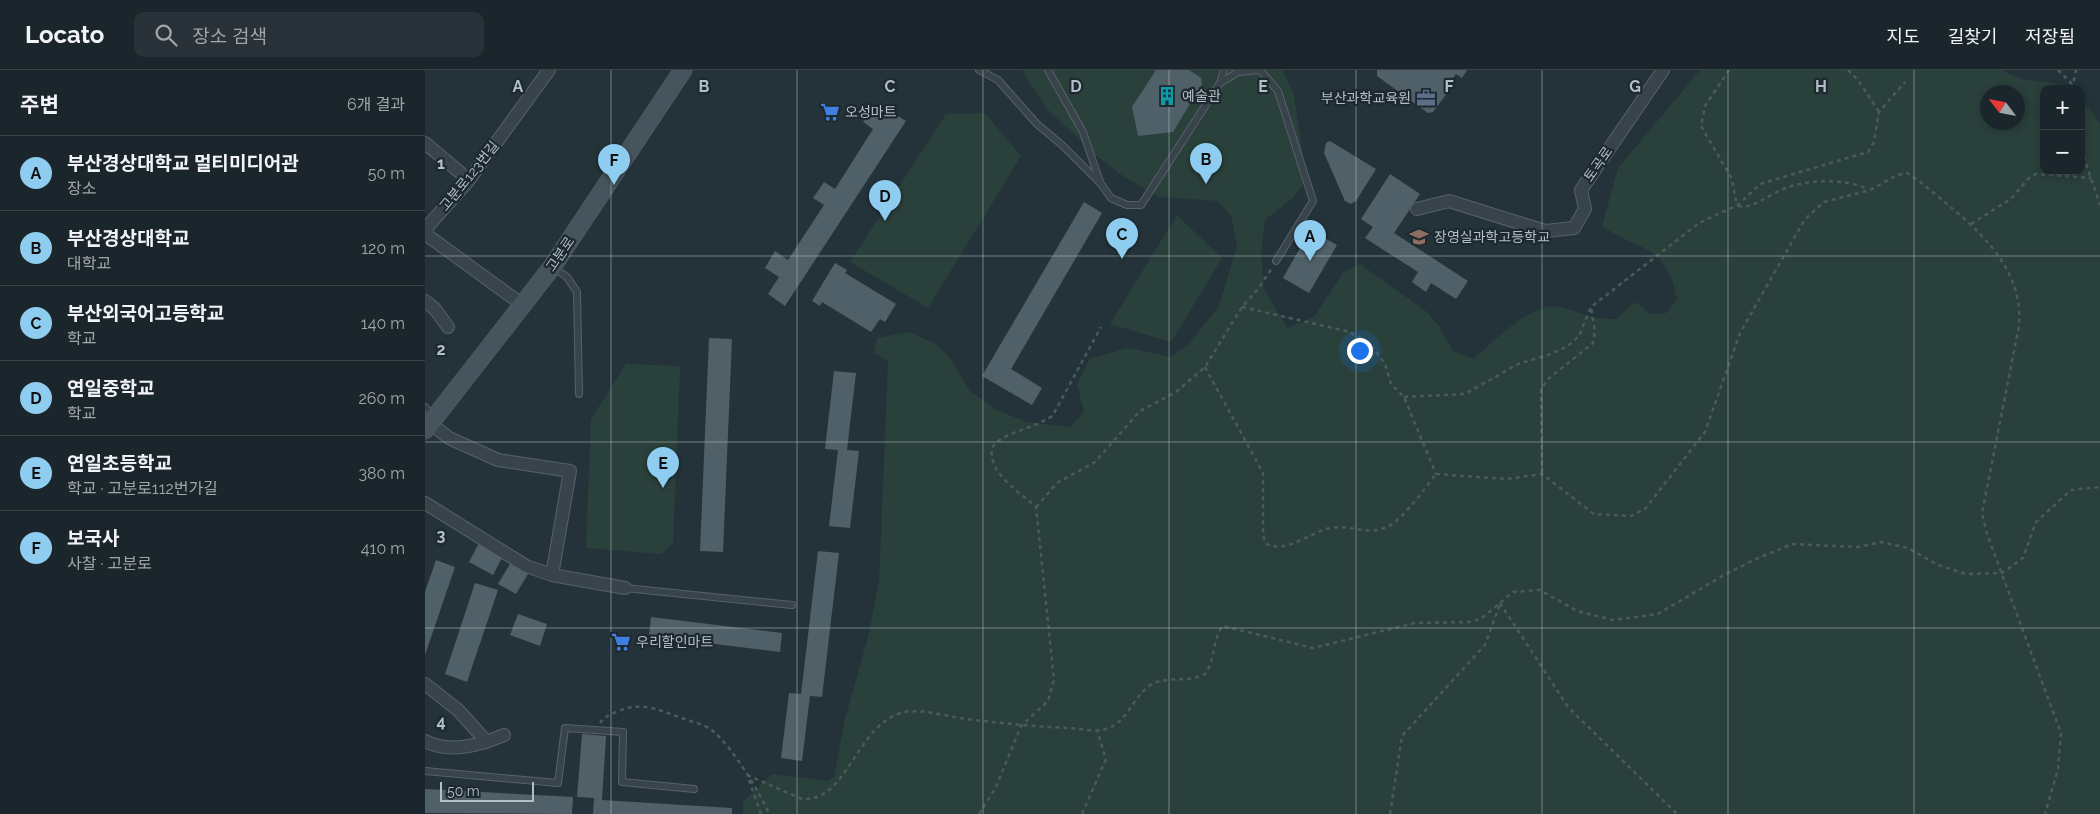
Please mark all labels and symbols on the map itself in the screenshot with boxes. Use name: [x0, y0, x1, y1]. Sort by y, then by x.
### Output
text: A: [513, 77, 524, 96]
text: B: [699, 77, 710, 96]
text: C: [885, 77, 896, 96]
text: D: [1070, 77, 1082, 96]
text: E: [1258, 77, 1268, 96]
text: F: [1444, 77, 1454, 96]
text: G: [1629, 77, 1641, 96]
text: H: [1815, 77, 1827, 96]
building icon: 예술관: [1156, 85, 1178, 107]
north arrow: [1980, 85, 2025, 130]
office icon: 부산과학교육원: [1415, 87, 1437, 109]
place label: 예술관: [1182, 88, 1221, 104]
place label: 부산과학교육원: [1321, 90, 1411, 106]
supermarket icon: 오성마트: [819, 101, 841, 123]
place label: 오성마트: [845, 104, 897, 120]
street label: 고분로123번길: [436, 138, 502, 214]
pin: B: [1190, 143, 1222, 184]
street label: 토곡로: [1580, 143, 1616, 184]
pin: F: [598, 144, 630, 185]
pin: D: [869, 180, 901, 221]
pin: C: [1106, 218, 1138, 259]
pin: A: [1294, 220, 1326, 261]
school or university icon: 장영실과학고등학교: [1408, 226, 1430, 248]
place label: 장영실과학고등학교: [1434, 229, 1550, 245]
street label: 고분로: [543, 233, 578, 274]
your location: [1347, 338, 1373, 364]
text: 2: [436, 340, 446, 359]
pin: E: [647, 447, 679, 488]
text: 3: [437, 526, 446, 545]
supermarket icon: 우리할인마트: [610, 631, 632, 653]
place label: 우리할인마트: [636, 634, 713, 650]
text: 4: [436, 712, 446, 731]
scale bar: [440, 779, 534, 802]

